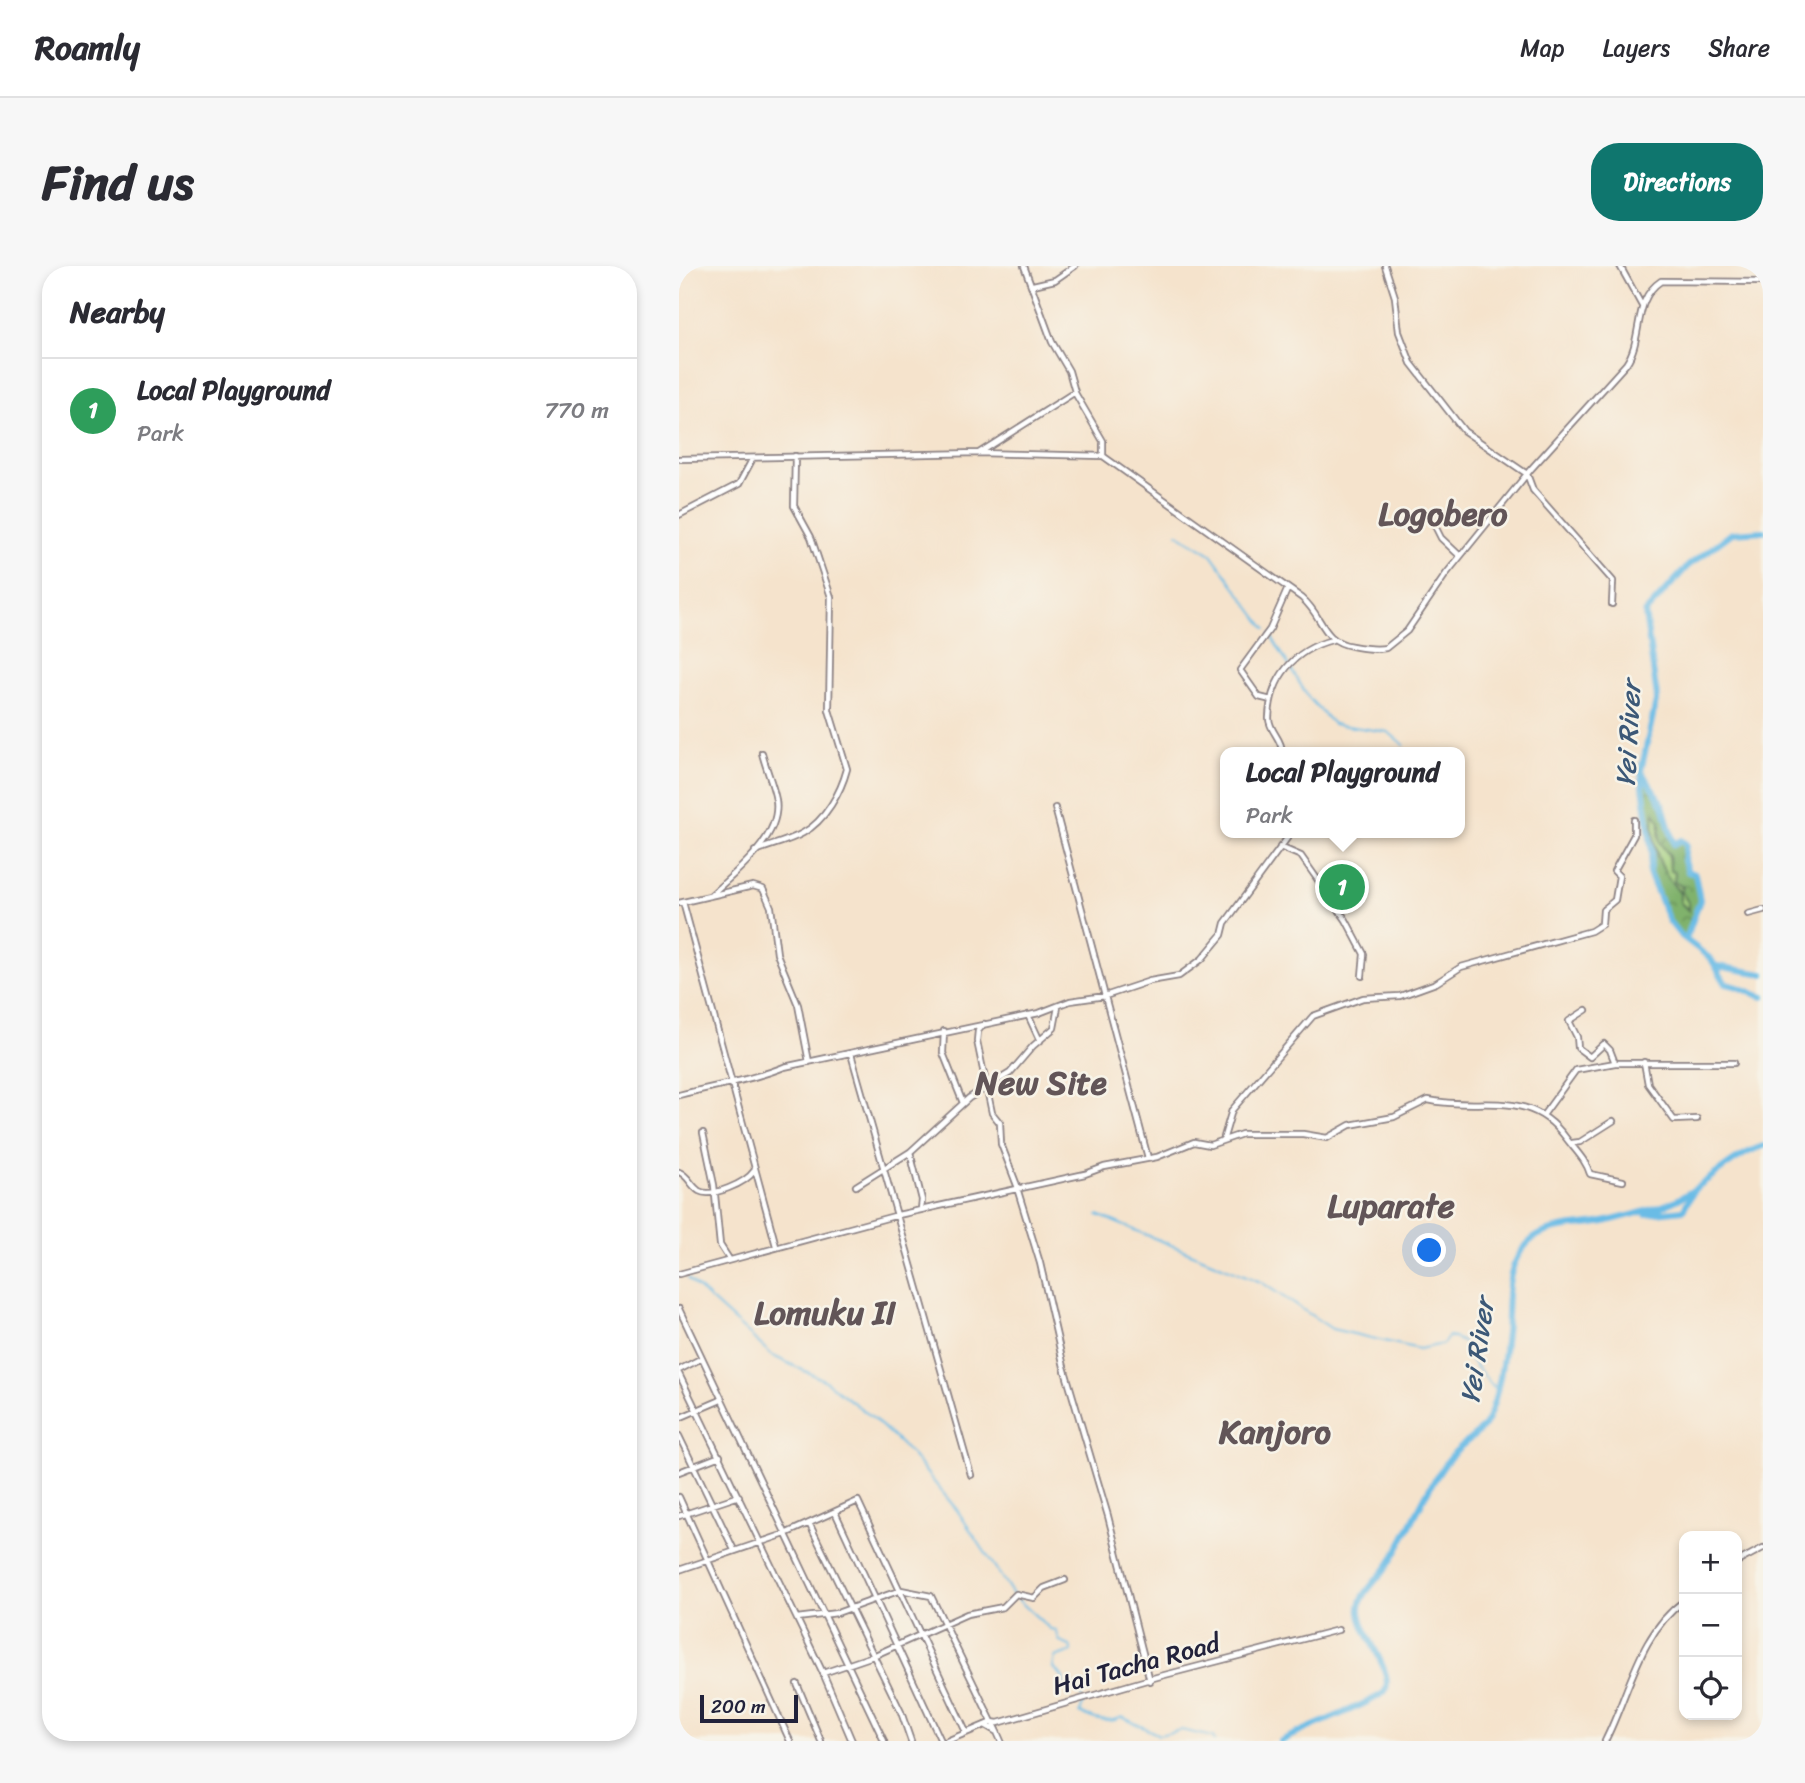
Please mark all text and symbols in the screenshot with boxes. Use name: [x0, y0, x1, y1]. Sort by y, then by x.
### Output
text: Roamly: [35, 19, 140, 77]
text: Map: [1520, 27, 1565, 69]
text: Layers: [1603, 27, 1670, 69]
text: Share: [1708, 27, 1770, 69]
text: Find us: [42, 139, 194, 226]
button: Directions: [1591, 143, 1763, 221]
text: Nearby: [70, 285, 165, 339]
text: Local Playground: [137, 367, 330, 413]
text: 1: [88, 390, 98, 431]
text: 770 m: [545, 390, 609, 431]
text: Park: [137, 413, 184, 454]
district label: Logobero: [1378, 485, 1508, 543]
water label: Yei River: [1601, 675, 1656, 788]
popup: [1220, 747, 1465, 838]
text: Local Playground: [1246, 749, 1439, 795]
text: Park: [1246, 795, 1293, 836]
pin: 1: [1319, 861, 1365, 913]
district label: New Site: [974, 1054, 1107, 1112]
district label: Luparate: [1327, 1177, 1455, 1235]
your location: [1412, 1233, 1446, 1267]
district label: Lomuku II: [754, 1284, 897, 1342]
water label: Yei River: [1445, 1290, 1509, 1407]
district label: Kanjoro: [1218, 1403, 1332, 1461]
map controls: [1679, 1531, 1742, 1720]
button: +: [1679, 1531, 1742, 1594]
button: −: [1679, 1594, 1742, 1657]
street label: Hai Tacha Road: [1047, 1619, 1227, 1708]
button: locate: [1679, 1657, 1742, 1720]
text: 200 m: [711, 1690, 766, 1723]
scale bar: [700, 1692, 798, 1724]

